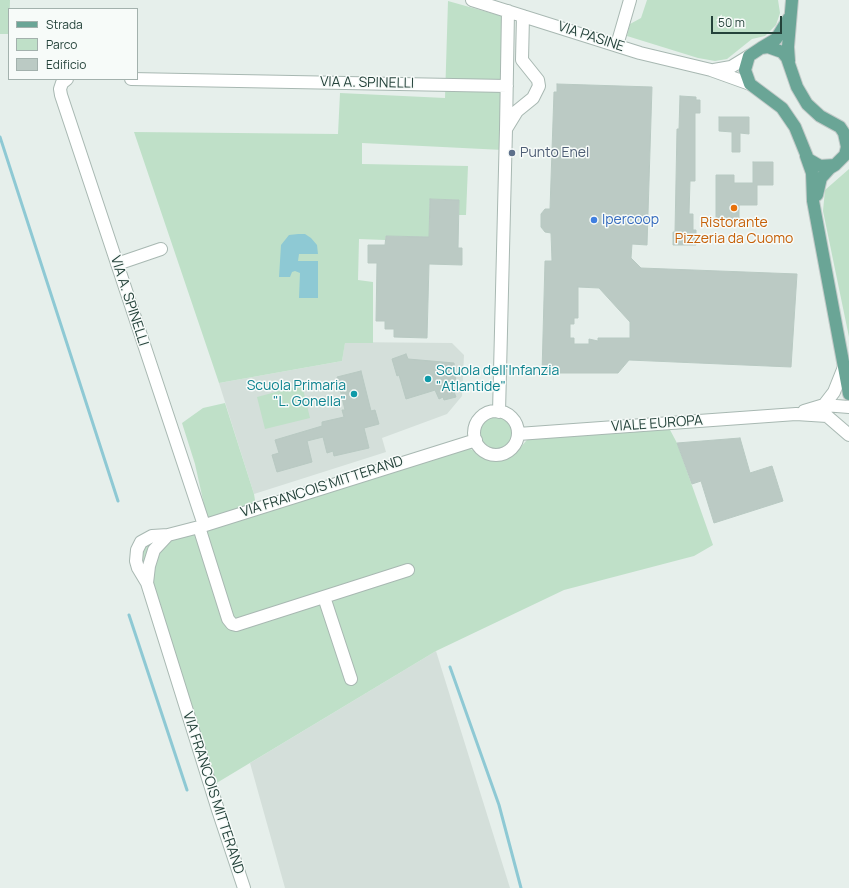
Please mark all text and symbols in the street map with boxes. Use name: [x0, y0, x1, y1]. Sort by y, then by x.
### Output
legend: [8, 8, 138, 80]
scale bar: [713, 8, 784, 34]
text: 50 m: [718, 14, 745, 31]
text: Strada: [46, 16, 83, 33]
street label: VIA PASINE: [556, 18, 626, 56]
text: Parco: [46, 36, 77, 53]
text: Edificio: [46, 56, 86, 73]
street label: VIA A. SPINELLI: [320, 74, 414, 92]
place label: Punto Enel: [520, 145, 589, 161]
marker: Punto Enel: [507, 148, 517, 158]
marker: Ristorante Pizzeria da Cuomo: [729, 203, 739, 213]
place label: Ipercoop: [602, 212, 659, 228]
marker: Ipercoop: [589, 215, 599, 225]
place label: Ristorante Pizzeria da Cuomo: [675, 215, 793, 248]
street label: VIA A. SPINELLI: [106, 254, 152, 348]
place label: Scuola dell'Infanzia "Atlantide": [436, 363, 559, 396]
marker: Scuola dell'Infanzia "Atlantide": [423, 374, 433, 384]
place label: Scuola Primaria "L. Gonella": [247, 378, 346, 410]
marker: Scuola Primaria "L. Gonella": [349, 389, 359, 399]
street label: VIALE EUROPA: [611, 412, 703, 436]
street label: VIA FRANCOIS MITTERAND: [239, 453, 405, 521]
street label: VIA FRANCOIS MITTERAND: [179, 710, 247, 876]

